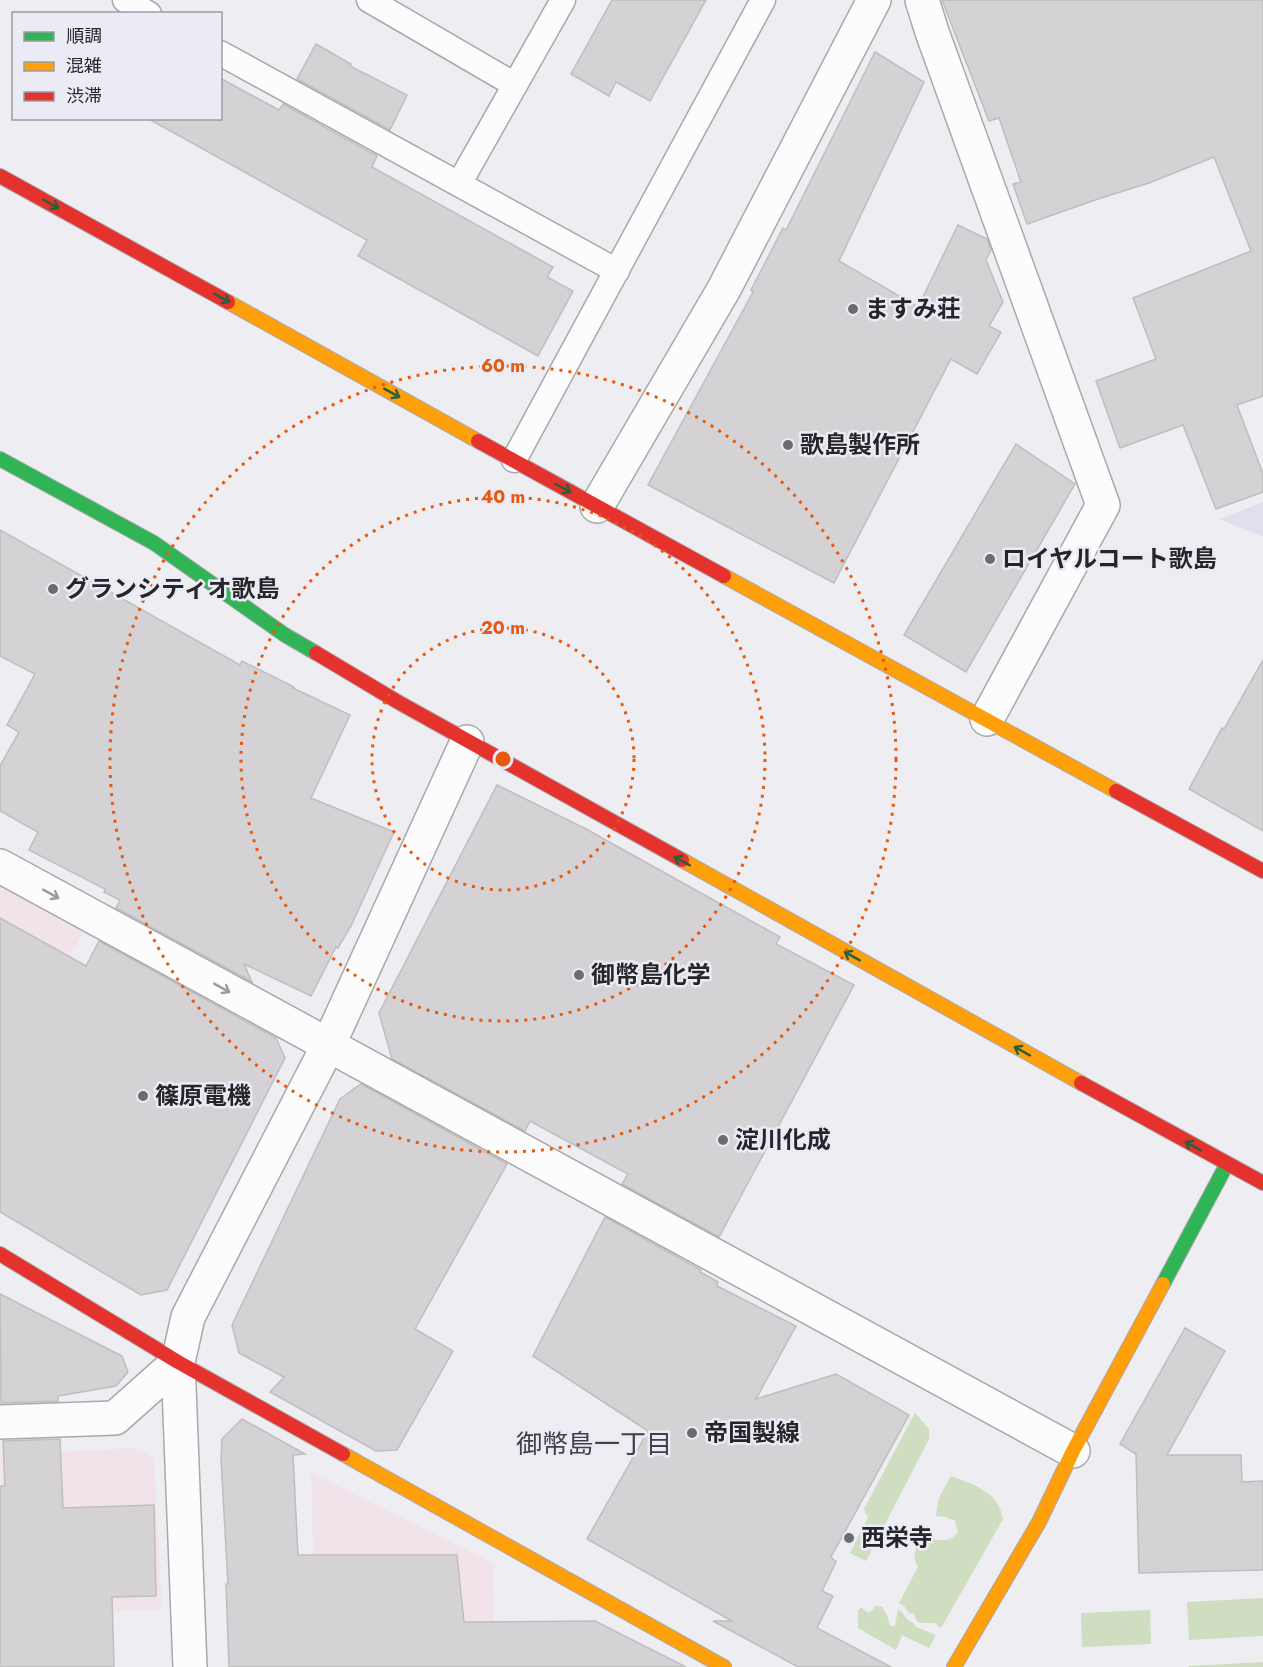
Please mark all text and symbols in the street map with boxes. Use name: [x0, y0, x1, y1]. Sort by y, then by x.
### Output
legend: [12, 12, 222, 120]
text: 順調: [66, 23, 102, 49]
text: 混雑: [66, 53, 102, 79]
text: 渋滞: [66, 83, 102, 109]
one-way arrow: [42, 198, 59, 210]
place label: ますみ荘: [865, 291, 961, 326]
one-way arrow: [213, 293, 230, 305]
marker: ますみ荘: [846, 302, 860, 316]
text: 60 m: [481, 353, 525, 379]
one-way arrow: [383, 388, 401, 399]
place label: 歌島製作所: [800, 427, 920, 462]
marker: 歌島製作所: [781, 438, 795, 452]
one-way arrow: [554, 482, 571, 494]
text: 40 m: [481, 484, 525, 510]
place label: ロイヤルコート歌島: [1002, 541, 1217, 576]
marker: ロイヤルコート歌島: [983, 552, 997, 566]
place label: グランシティオ歌島: [65, 571, 280, 606]
marker: グランシティオ歌島: [46, 582, 60, 596]
text: 20 m: [481, 615, 525, 641]
centre of rings: [493, 749, 513, 769]
one-way arrow: [673, 855, 691, 866]
one-way arrow: [42, 889, 60, 900]
one-way arrow: [844, 950, 861, 962]
place label: 御幣島化学: [591, 957, 711, 992]
marker: 御幣島化学: [572, 968, 586, 982]
one-way arrow: [213, 983, 231, 994]
one-way arrow: [1014, 1045, 1032, 1056]
place label: 篠原電機: [155, 1078, 251, 1113]
marker: 篠原電機: [136, 1089, 150, 1103]
place label: 淀川化成: [735, 1122, 831, 1157]
marker: 淀川化成: [716, 1133, 730, 1147]
one-way arrow: [1185, 1139, 1202, 1151]
place label: 帝国製線: [704, 1415, 800, 1450]
district label: 御幣島一丁目: [516, 1425, 672, 1463]
marker: 帝国製線: [685, 1426, 699, 1440]
place label: 西栄寺: [861, 1520, 933, 1555]
marker: 西栄寺: [842, 1531, 856, 1545]

